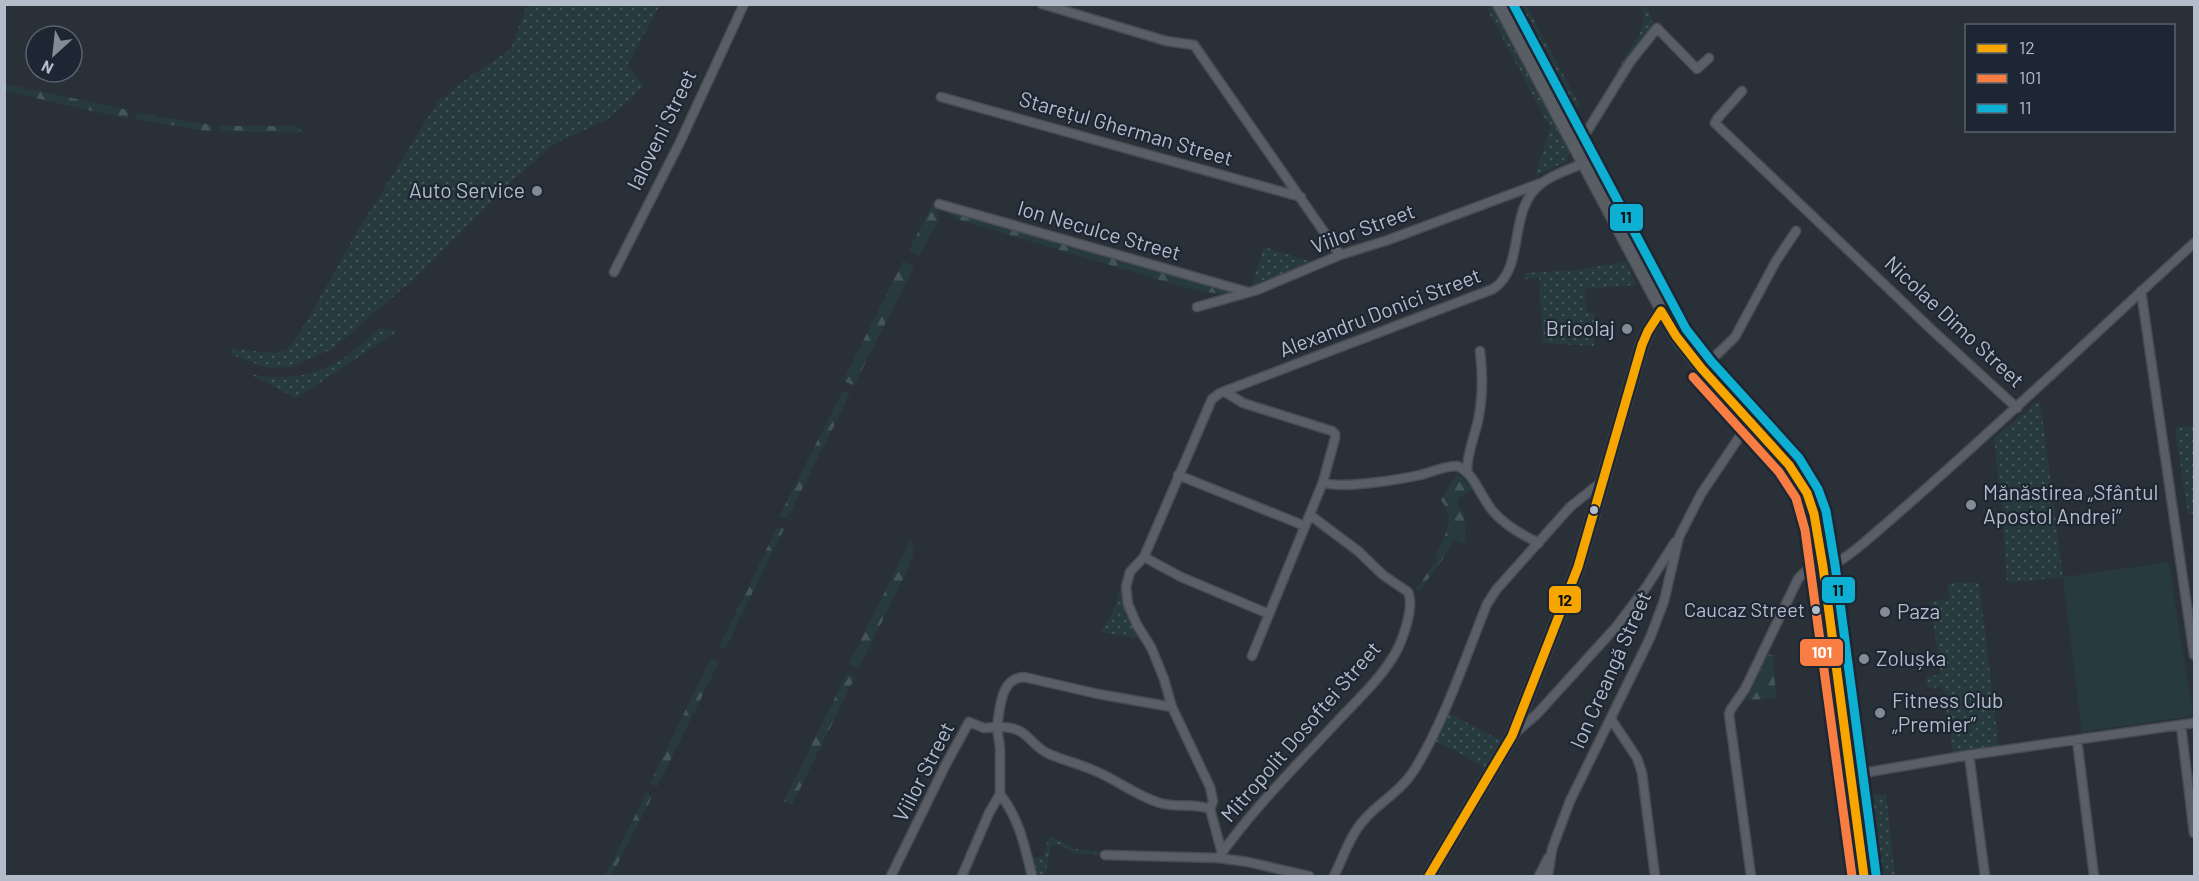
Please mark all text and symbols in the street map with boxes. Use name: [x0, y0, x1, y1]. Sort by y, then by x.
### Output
north arrow: [24, 24, 84, 84]
legend: [1965, 24, 2175, 132]
text: 12: [2019, 36, 2035, 58]
text: N: [38, 57, 56, 79]
street label: Ialoveni Street: [621, 65, 701, 194]
text: 101: [2019, 66, 2041, 88]
street label: Starețul Gherman Street: [1017, 85, 1236, 170]
text: 11: [2019, 96, 2032, 118]
place label: Auto Service: [409, 177, 525, 202]
marker: Auto Service: [530, 184, 544, 198]
street label: Ion Neculce Street: [1015, 194, 1184, 265]
street label: Viilor Street: [1307, 197, 1418, 258]
line badge: 11: [1609, 203, 1644, 232]
text: 11: [1620, 207, 1632, 226]
street label: Nicolae Dimo Street: [1880, 250, 2030, 392]
street label: Alexandru Donici Street: [1275, 262, 1484, 362]
place label: Bricolaj: [1546, 315, 1615, 340]
marker: Bricolaj: [1620, 322, 1634, 336]
place label: Mănăstirea „Sfântul Apostol Andrei”: [1983, 479, 2158, 528]
marker: Mănăstirea „Sfântul Apostol Andrei”: [1964, 498, 1978, 512]
unlabelled marker: [1588, 504, 1600, 516]
line badge: 11: [1821, 576, 1856, 604]
text: 11: [1832, 580, 1844, 599]
line badge: 12: [1548, 585, 1582, 614]
street label: Ion Creangă Street: [1564, 587, 1655, 752]
text: 12: [1558, 590, 1572, 609]
place label: Caucaz Street: [1684, 597, 1805, 621]
place label: Paza: [1897, 598, 1940, 623]
marker: Caucaz Street: [1810, 604, 1822, 616]
marker: Paza: [1878, 605, 1892, 619]
street label: Mitropolit Dosoftei Street: [1215, 636, 1385, 826]
line badge: 101: [1799, 638, 1844, 667]
text: 101: [1812, 642, 1832, 661]
place label: Zolușka: [1876, 645, 1946, 670]
marker: Zolușka: [1857, 652, 1871, 666]
place label: Fitness Club „Premier”: [1892, 687, 2004, 736]
marker: Fitness Club „Premier”: [1873, 706, 1887, 720]
street label: Viilor Street: [887, 717, 958, 825]

